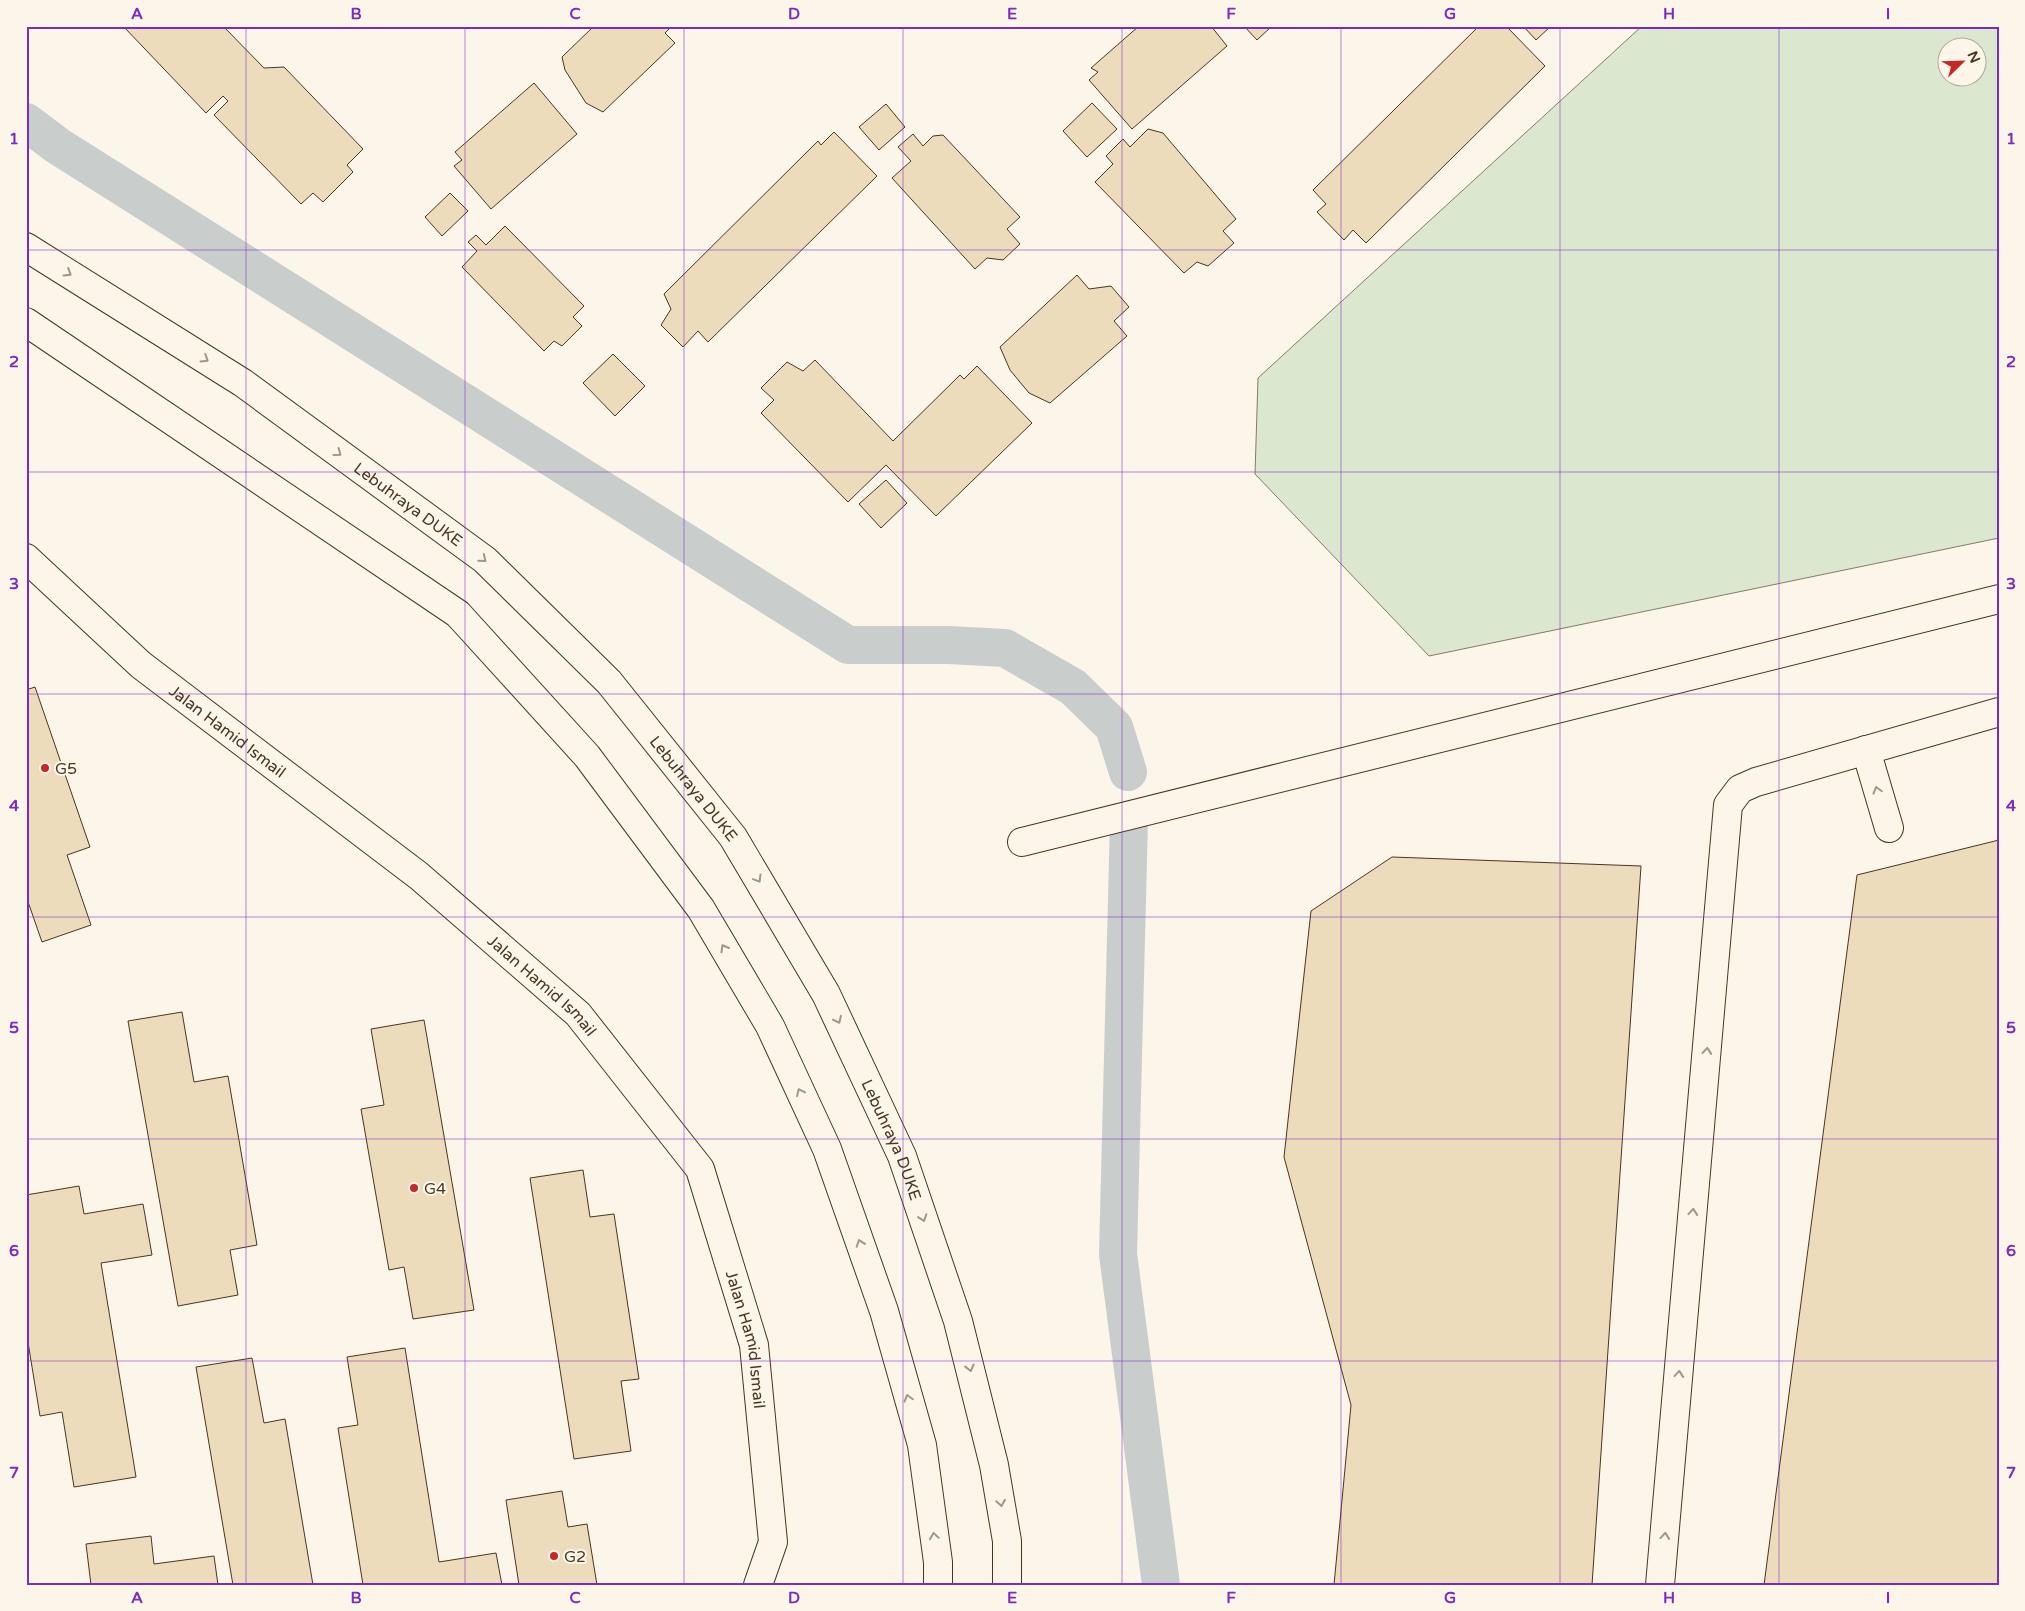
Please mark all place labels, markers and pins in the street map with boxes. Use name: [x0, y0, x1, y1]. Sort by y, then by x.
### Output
place label: G5: [55, 759, 77, 779]
marker: G5: [39, 762, 51, 774]
place label: G4: [424, 1179, 446, 1199]
marker: G4: [408, 1182, 420, 1194]
place label: G2: [564, 1547, 586, 1567]
marker: G2: [548, 1550, 560, 1562]

